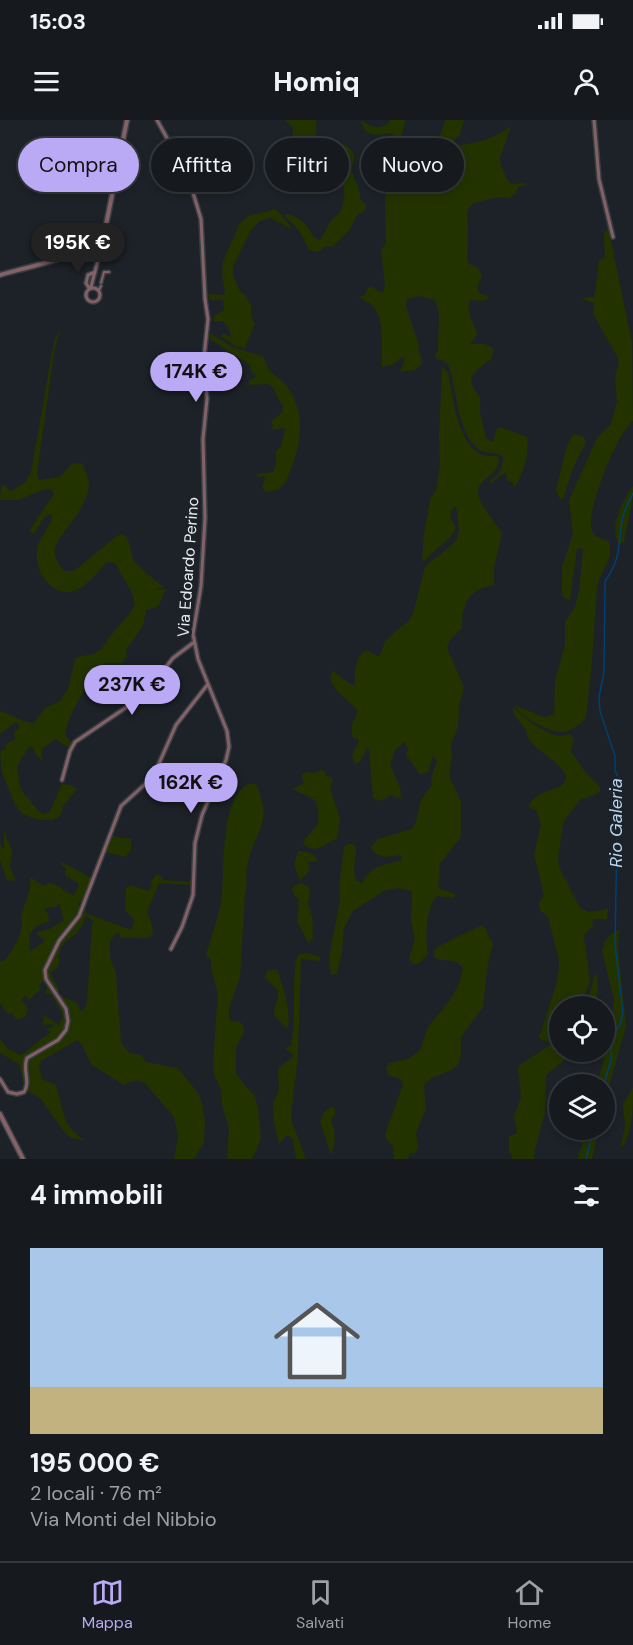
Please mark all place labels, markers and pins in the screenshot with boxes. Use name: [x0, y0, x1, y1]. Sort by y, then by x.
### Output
pin: 195K €: [29, 223, 127, 274]
pin: 174K €: [147, 352, 245, 403]
pin: 237K €: [83, 665, 181, 716]
pin: 162K €: [142, 763, 240, 814]

